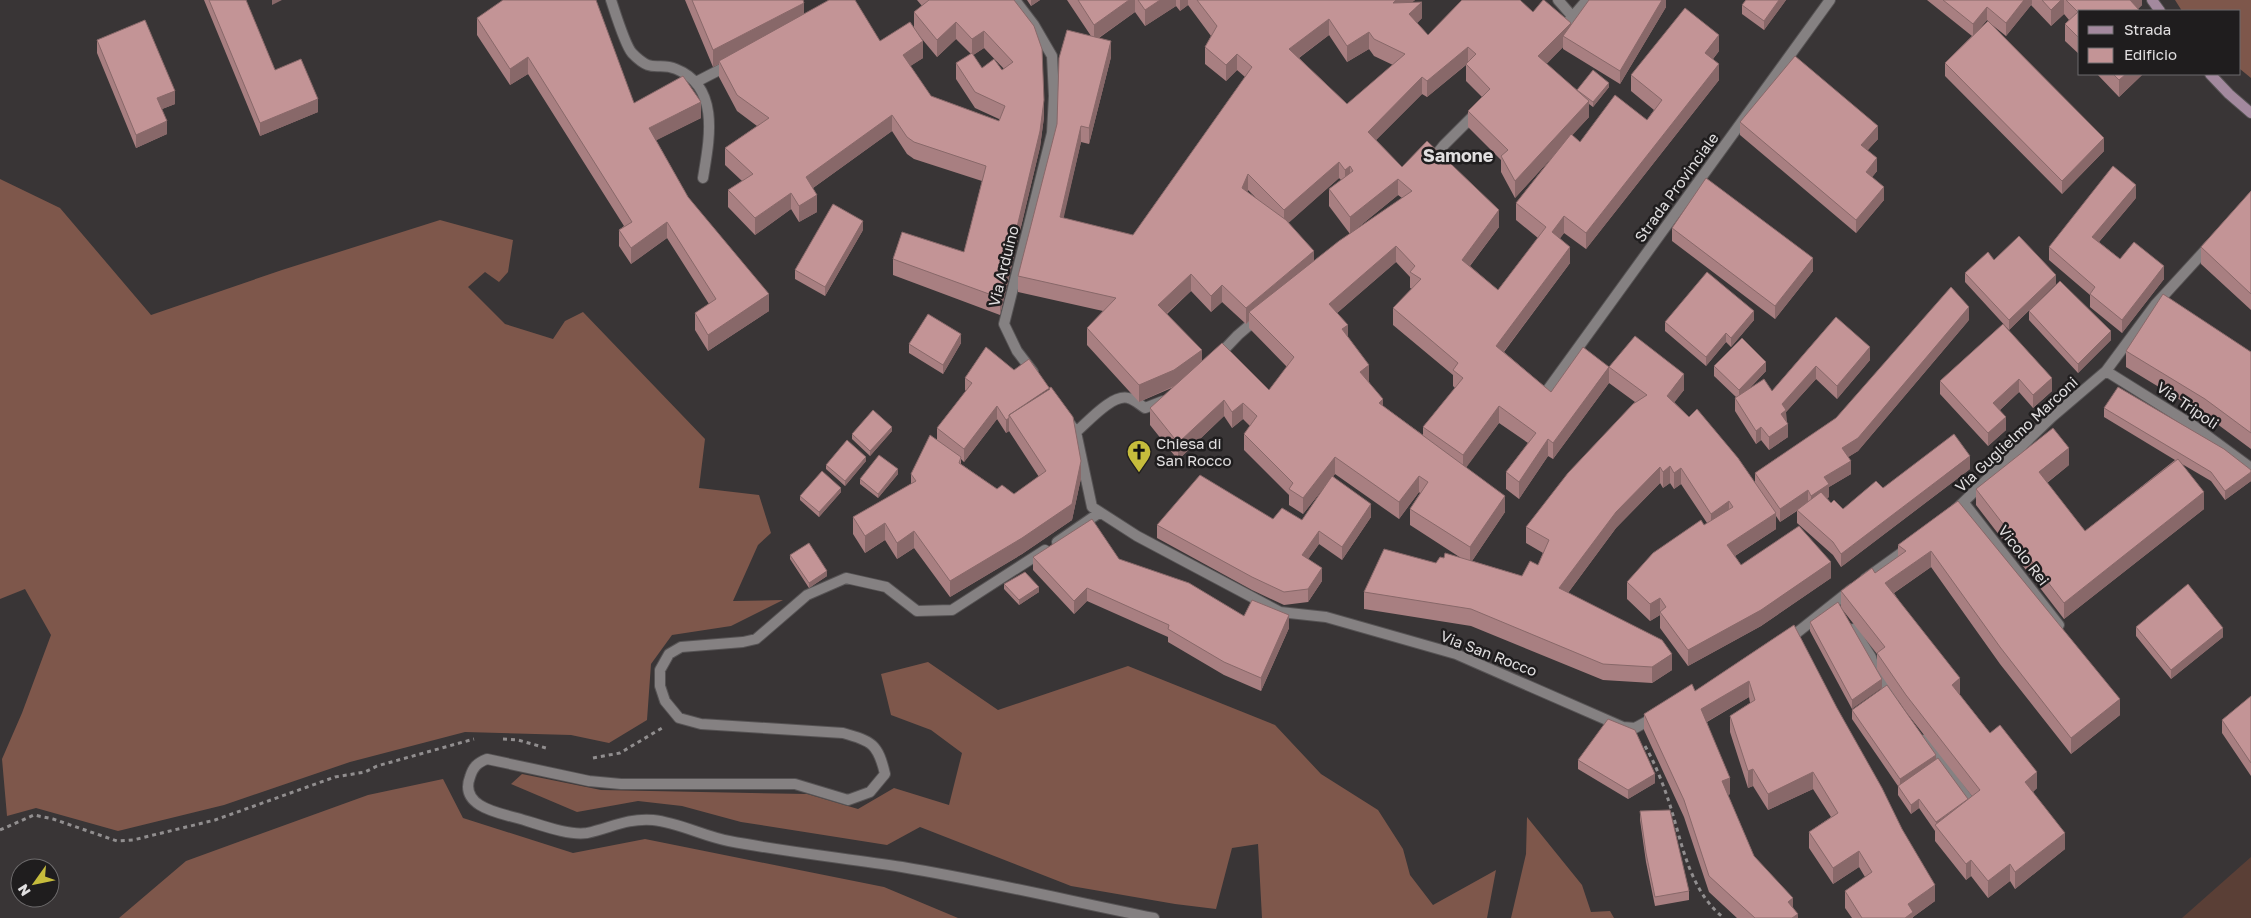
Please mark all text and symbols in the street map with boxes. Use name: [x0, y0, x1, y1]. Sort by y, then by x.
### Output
legend: [2078, 10, 2241, 75]
text: Strada: [2124, 20, 2171, 38]
text: Edificio: [2124, 45, 2177, 63]
street label: Strada Provinciale: [1630, 129, 1722, 245]
district label: Samone: [1423, 144, 1494, 166]
street label: Via Arduino: [984, 224, 1022, 308]
street label: Via Guglielmo Marconi: [1951, 373, 2081, 495]
street label: Via Tripoli: [2153, 378, 2223, 432]
place label: Chiesa di San Rocco: [1156, 434, 1231, 469]
church icon: Chiesa di San Rocco: [1126, 439, 1152, 473]
street label: Vicolo Rei: [1995, 521, 2053, 589]
street label: Via San Rocco: [1438, 626, 1540, 680]
north arrow: [10, 858, 60, 908]
text: N: [14, 881, 34, 899]

